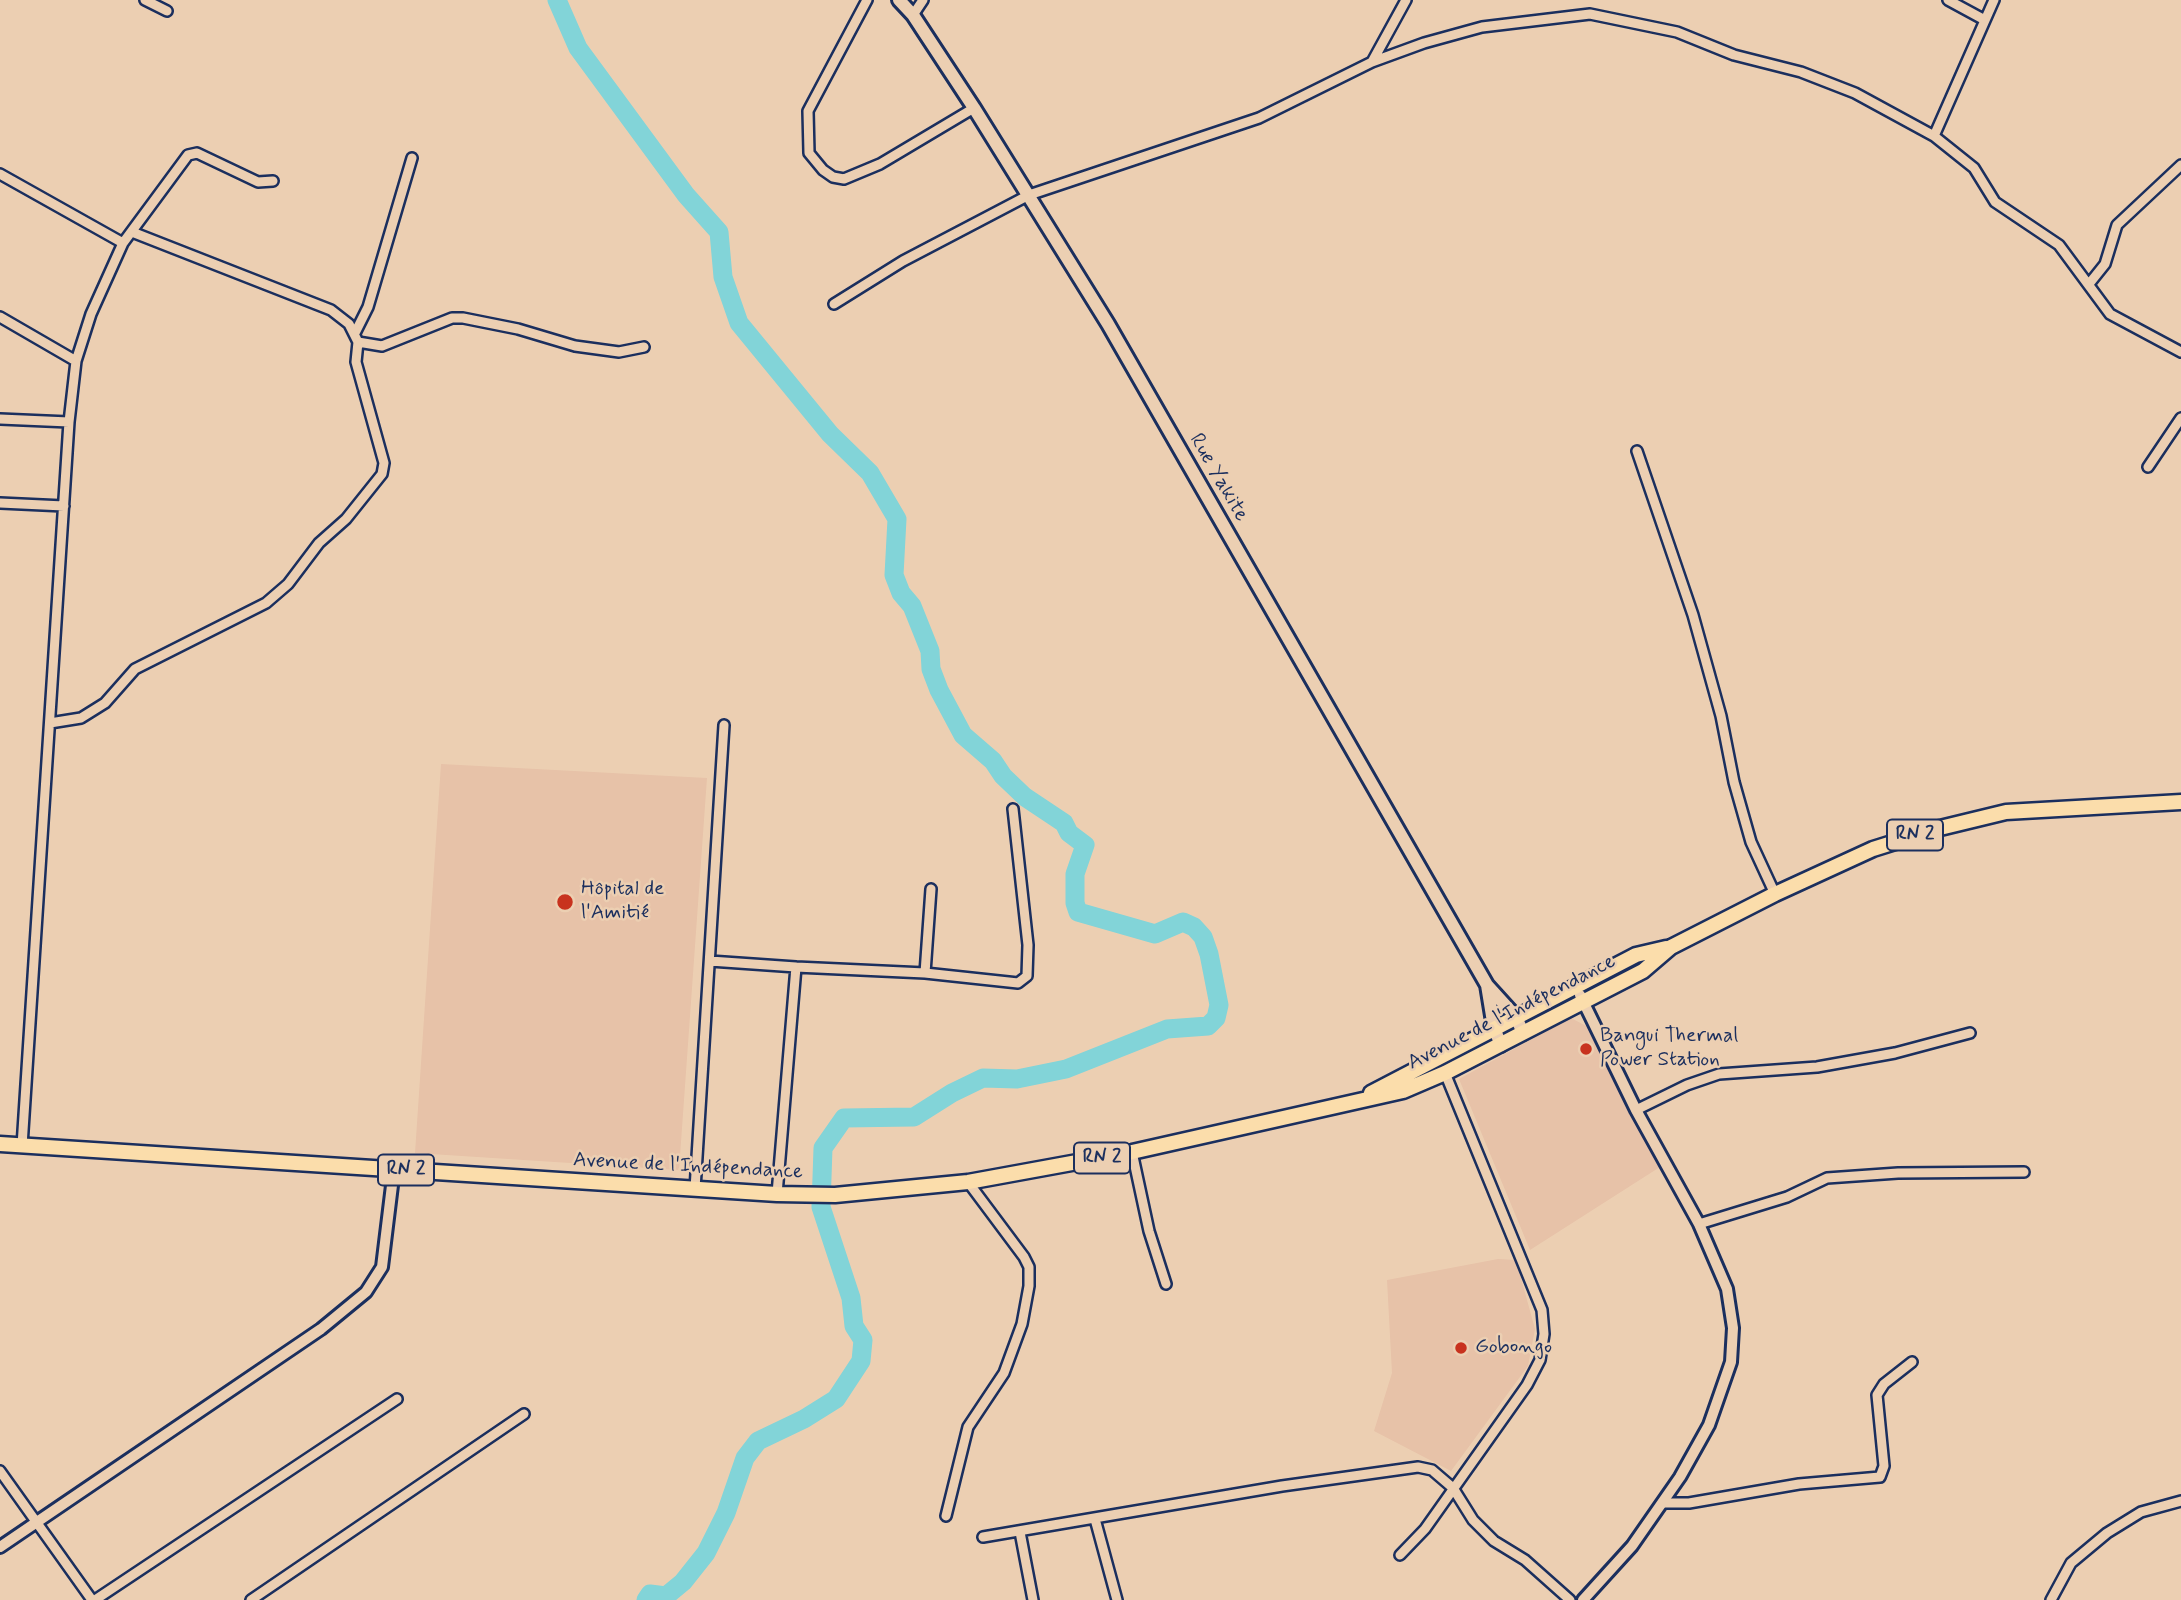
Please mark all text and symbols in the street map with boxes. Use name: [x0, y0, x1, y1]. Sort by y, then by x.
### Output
street label: Rue Yakite: [1183, 430, 1253, 526]
road number: RN 2: [1887, 820, 1943, 850]
place label: Hôpital de l'Amitié: [581, 877, 664, 927]
marker: Hôpital de l'Amitié: [555, 892, 575, 912]
street label: Avenue de l'Indépendance: [1404, 950, 1620, 1076]
place label: Bangui Thermal Power Station: [1600, 1024, 1738, 1074]
marker: Bangui Thermal Power Station: [1578, 1041, 1594, 1057]
road number: RN 2: [1074, 1142, 1130, 1174]
street label: Avenue de l'Indépendance: [572, 1148, 804, 1186]
road number: RN 2: [378, 1154, 434, 1186]
place label: Gobongo: [1475, 1335, 1552, 1361]
marker: Gobongo: [1453, 1340, 1469, 1356]

